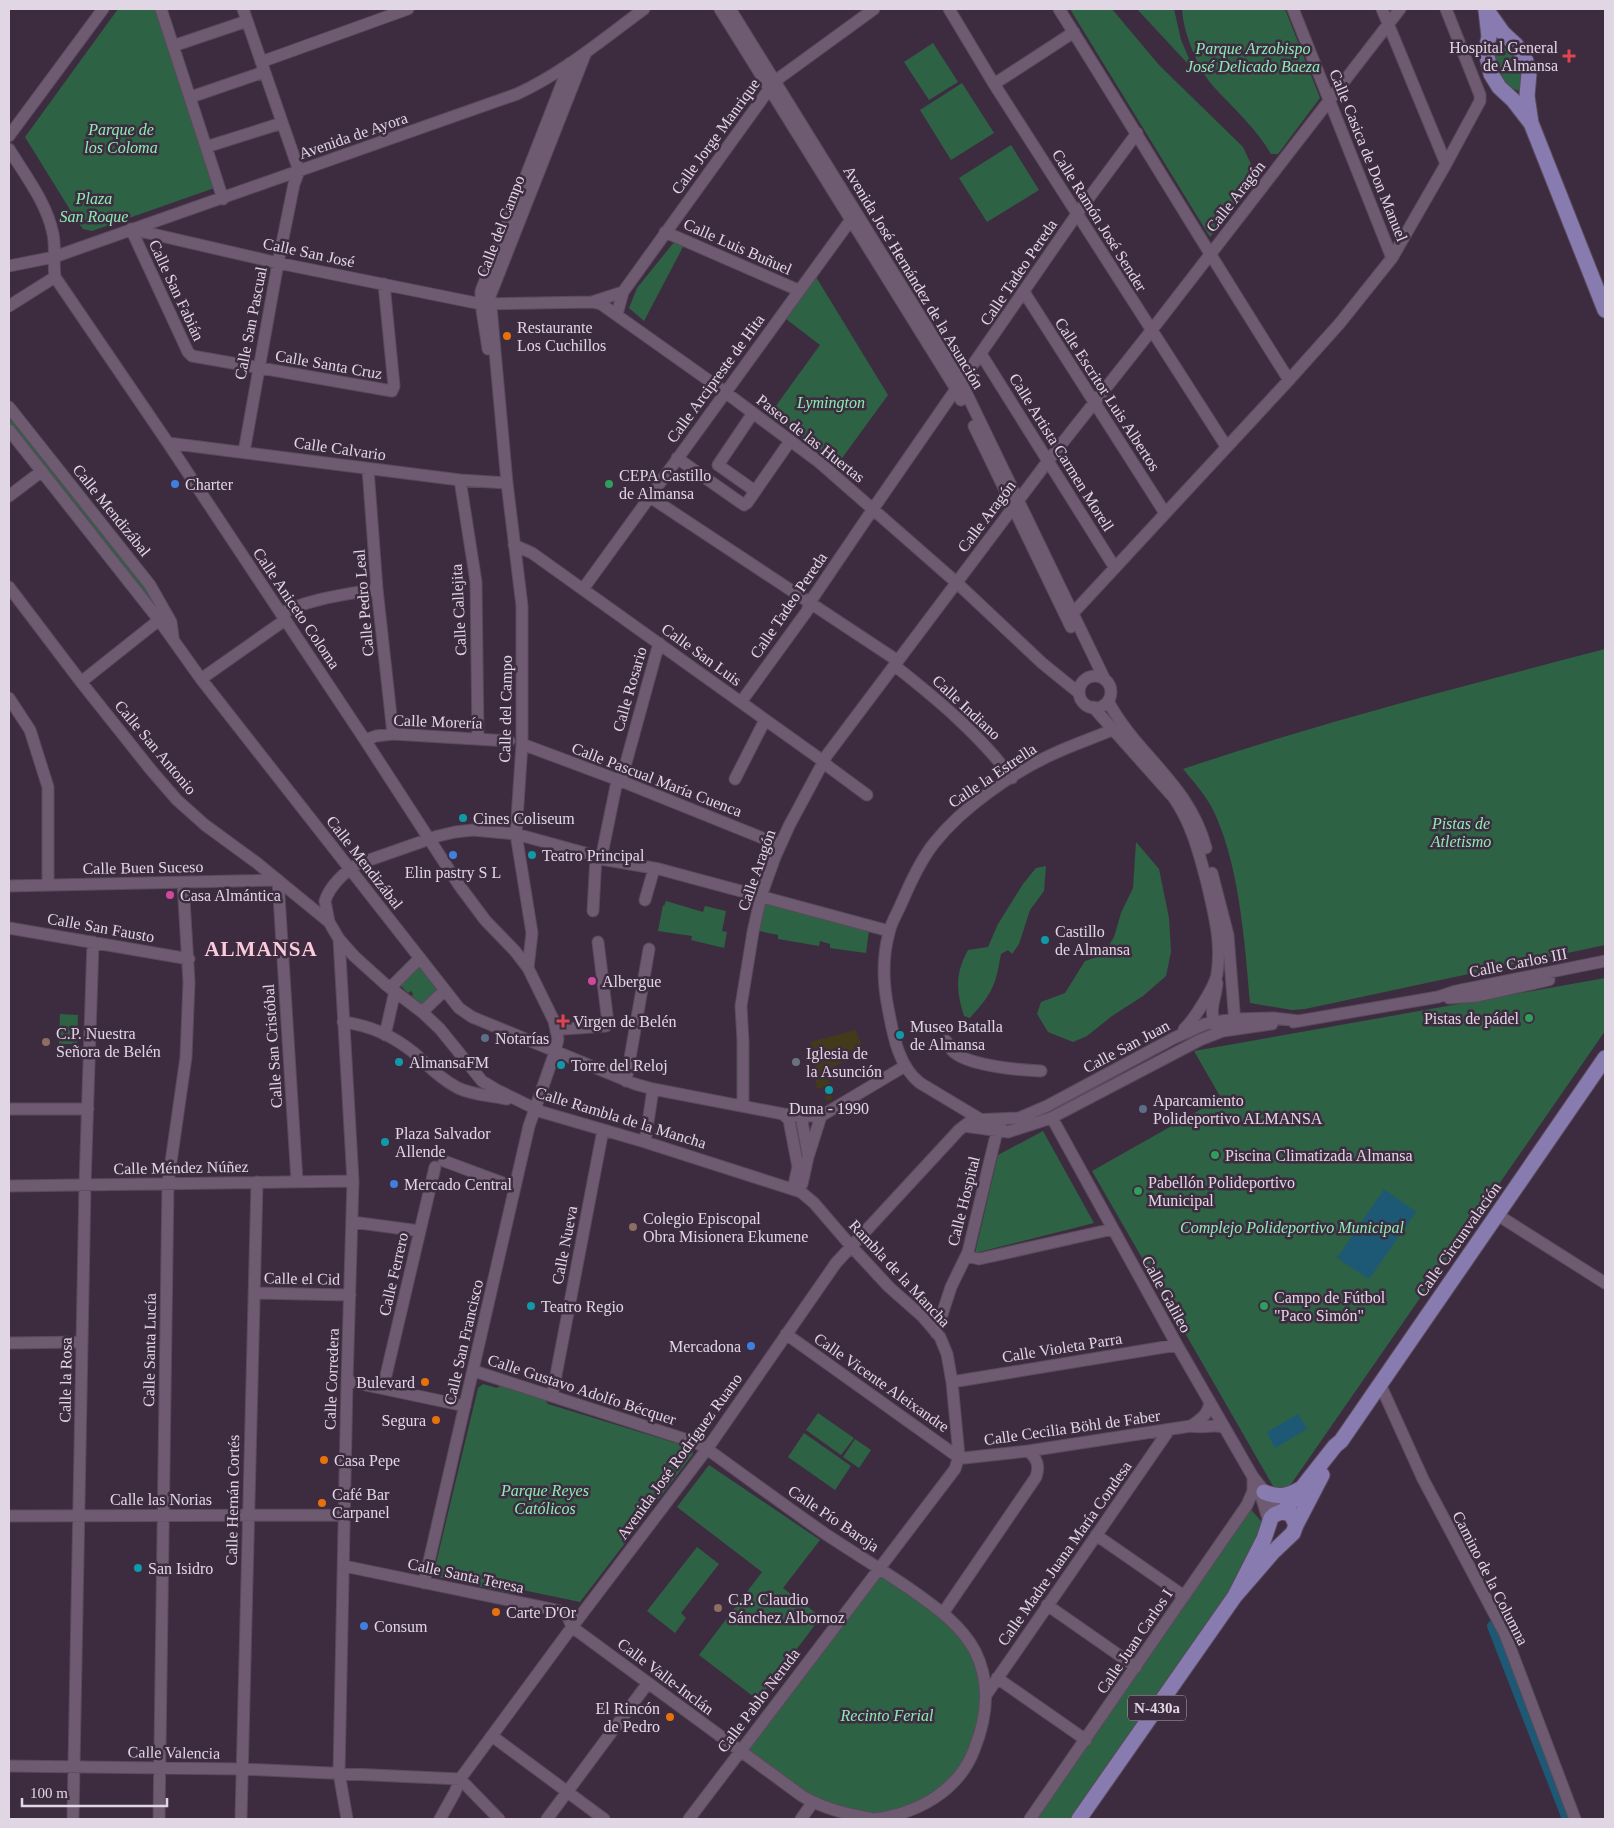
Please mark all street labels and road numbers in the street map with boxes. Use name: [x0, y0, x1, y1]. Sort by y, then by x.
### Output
street label: Calle Casica de Don Manuel: [1326, 67, 1411, 244]
street label: Calle Jorge Manrique: [668, 75, 764, 198]
street label: Avenida de Ayora: [297, 109, 410, 163]
street label: Calle Ramón José Sender: [1049, 146, 1151, 295]
street label: Calle Aragón: [1203, 158, 1269, 236]
street label: Avenida José Hernández de la Asunción: [840, 163, 987, 392]
street label: Calle del Campo: [473, 173, 529, 280]
street label: Calle Luis Buñuel: [681, 215, 795, 278]
street label: Calle Tadeo Pereda: [977, 216, 1060, 328]
street label: Calle San José: [261, 234, 356, 271]
street label: Calle San Fabián: [146, 237, 207, 343]
street label: Calle San Pascual: [231, 265, 270, 381]
street label: Calle Arcipreste de Hita: [663, 311, 768, 446]
street label: Calle Escritor Luis Albertos: [1052, 315, 1163, 474]
street label: Calle Santa Cruz: [274, 347, 384, 382]
street label: Calle Artista Carmen Morell: [1006, 370, 1117, 535]
street label: Paseo de las Huertas: [753, 391, 868, 486]
street label: Calle Calvario: [293, 434, 387, 463]
street label: Calle Mendizábal: [69, 461, 154, 560]
street label: Calle Aragón: [954, 477, 1020, 556]
street label: Calle Aniceto Coloma: [250, 545, 343, 672]
street label: Calle Pedro Leal: [350, 548, 377, 657]
street label: Calle Tadeo Pereda: [747, 549, 830, 661]
street label: Calle Callejita: [448, 564, 470, 656]
street label: Calle San Luis: [659, 620, 745, 689]
street label: Calle Rosario: [609, 645, 650, 734]
street label: Calle del Campo: [496, 655, 516, 763]
street label: Calle Indiano: [929, 672, 1004, 743]
street label: Calle San Antonio: [111, 697, 200, 798]
street label: Calle Morería: [393, 711, 483, 732]
street label: Calle Pascual María Cuenca: [569, 739, 744, 820]
street label: Calle la Estrella: [945, 740, 1039, 811]
street label: Calle Mendizábal: [323, 812, 407, 913]
street label: Calle Aragón: [735, 827, 779, 913]
street label: Calle Buen Suceso: [82, 858, 204, 877]
street label: Calle San Fausto: [46, 910, 156, 945]
street label: Calle Carlos III: [1468, 945, 1569, 980]
street label: Calle San Cristóbal: [260, 983, 285, 1109]
street label: Calle San Juan: [1080, 1017, 1172, 1076]
street label: Calle Rambla de la Mancha: [533, 1083, 708, 1152]
street label: Calle Hospital: [944, 1154, 984, 1248]
street label: Calle Méndez Núñez: [113, 1158, 249, 1177]
street label: Calle Circunvalación: [1413, 1179, 1504, 1300]
street label: Calle Nueva: [549, 1204, 580, 1286]
street label: Rambla de la Mancha: [846, 1216, 954, 1330]
street label: Calle Ferrero: [376, 1231, 411, 1317]
street label: Calle Galileo: [1139, 1253, 1195, 1335]
street label: Calle el Cid: [264, 1269, 340, 1288]
street label: Calle San Francisco: [441, 1278, 486, 1406]
street label: Calle Santa Lucía: [140, 1293, 159, 1407]
street label: Calle Corredera: [321, 1328, 342, 1430]
street label: Calle Vicente Aleixandre: [811, 1329, 952, 1435]
street label: Calle Violeta Parra: [1001, 1330, 1123, 1365]
street label: Calle la Rosa: [56, 1337, 75, 1423]
street label: Calle Gustavo Adolfo Bécquer: [485, 1351, 679, 1429]
street label: Avenida José Rodríguez Ruano: [613, 1370, 746, 1543]
street label: Calle Cecilia Böhl de Faber: [983, 1407, 1162, 1448]
street label: Calle Hernán Cortés: [223, 1435, 242, 1565]
street label: Calle Madre Juana María Condesa: [994, 1458, 1135, 1649]
street label: Calle Pío Baroja: [785, 1482, 882, 1556]
street label: Calle las Norias: [110, 1491, 212, 1508]
street label: Camino de la Columna: [1449, 1508, 1532, 1648]
street label: Calle Santa Teresa: [406, 1555, 526, 1596]
street label: Calle Juan Carlos I: [1093, 1586, 1176, 1697]
street label: Calle Valle-Inclán: [614, 1635, 717, 1718]
street label: Calle Pablo Neruda: [714, 1645, 803, 1755]
road number: N-430a: [1128, 1696, 1186, 1720]
street label: Calle Valencia: [128, 1743, 220, 1762]

